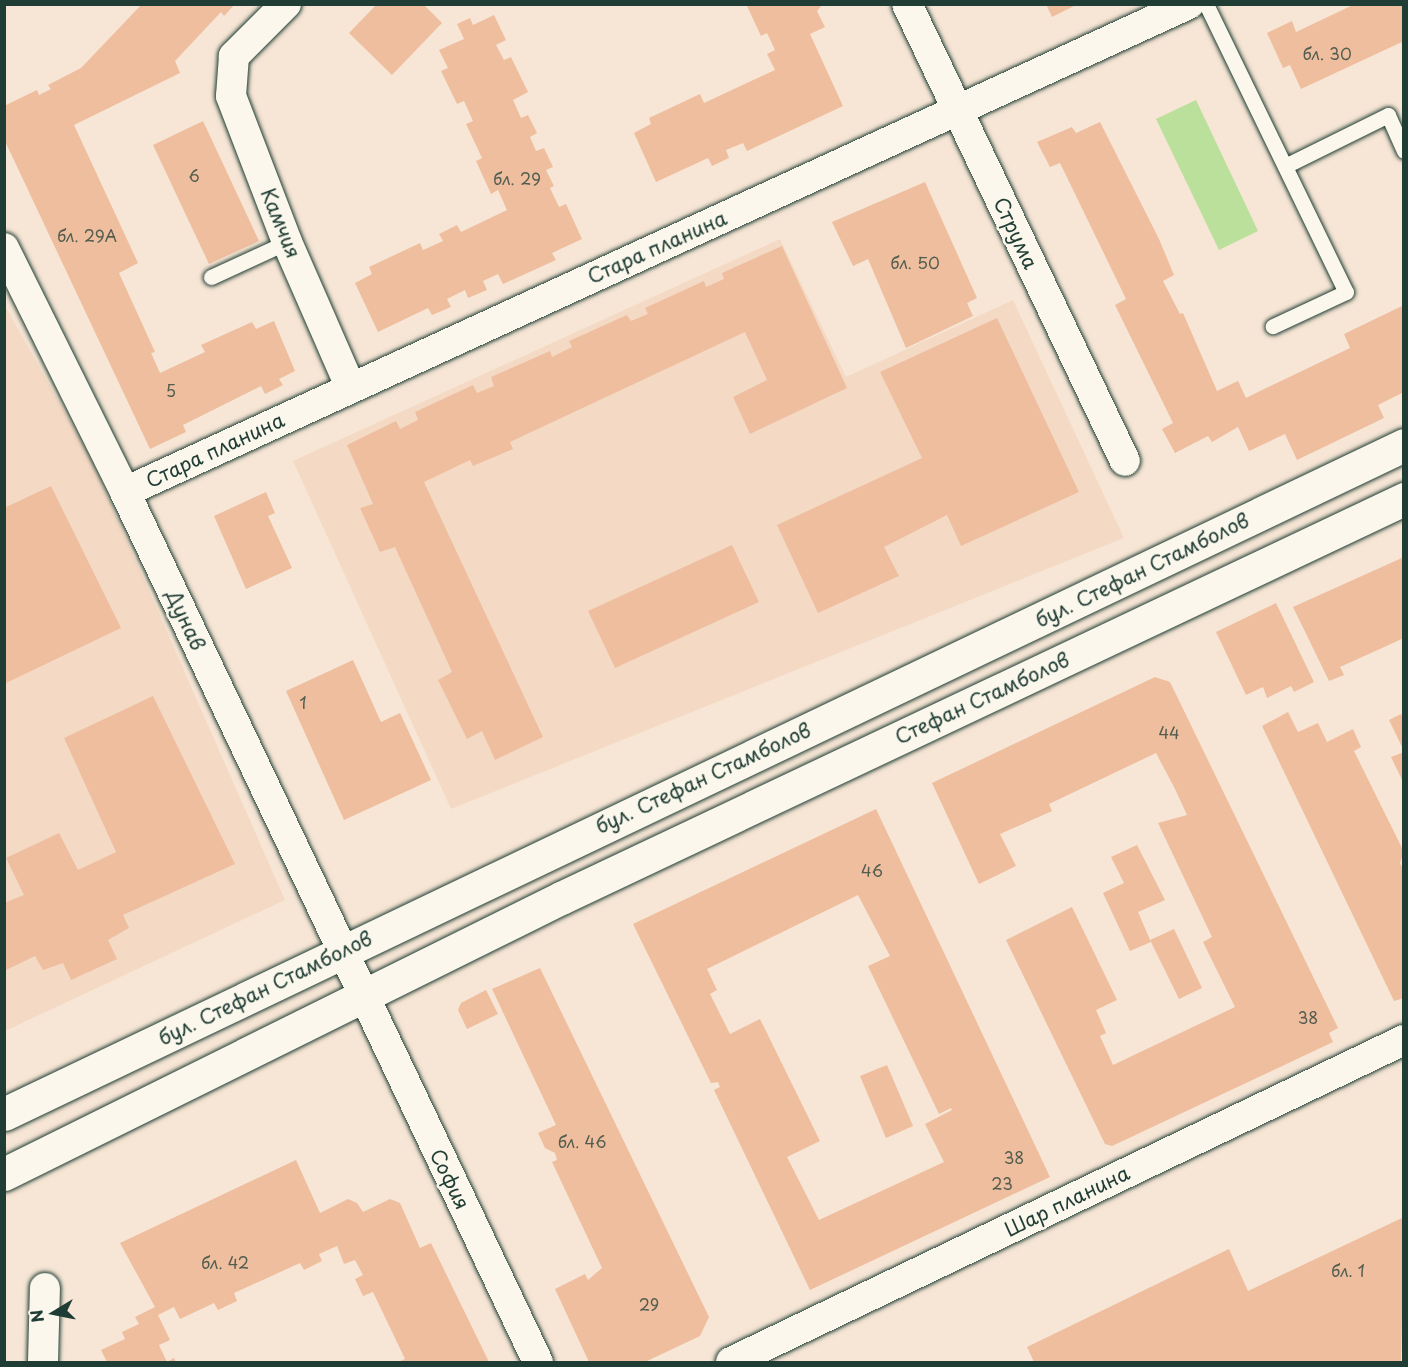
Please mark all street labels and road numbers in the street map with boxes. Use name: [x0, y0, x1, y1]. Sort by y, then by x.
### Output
street label: Камчия: [256, 185, 306, 261]
street label: Струма: [989, 193, 1043, 273]
street label: Стара планина: [583, 205, 731, 289]
street label: Стара планина: [142, 407, 288, 493]
street label: бул. Стефан Стамболов: [1031, 508, 1253, 632]
street label: Дунав: [162, 586, 210, 654]
street label: Стефан Стамболов: [891, 647, 1073, 749]
street label: бул. Стефан Стамболов: [591, 717, 815, 839]
street label: бул. Стефан Стамболов: [154, 926, 376, 1050]
street label: София: [425, 1145, 475, 1213]
street label: Шар планина: [1000, 1160, 1134, 1242]

